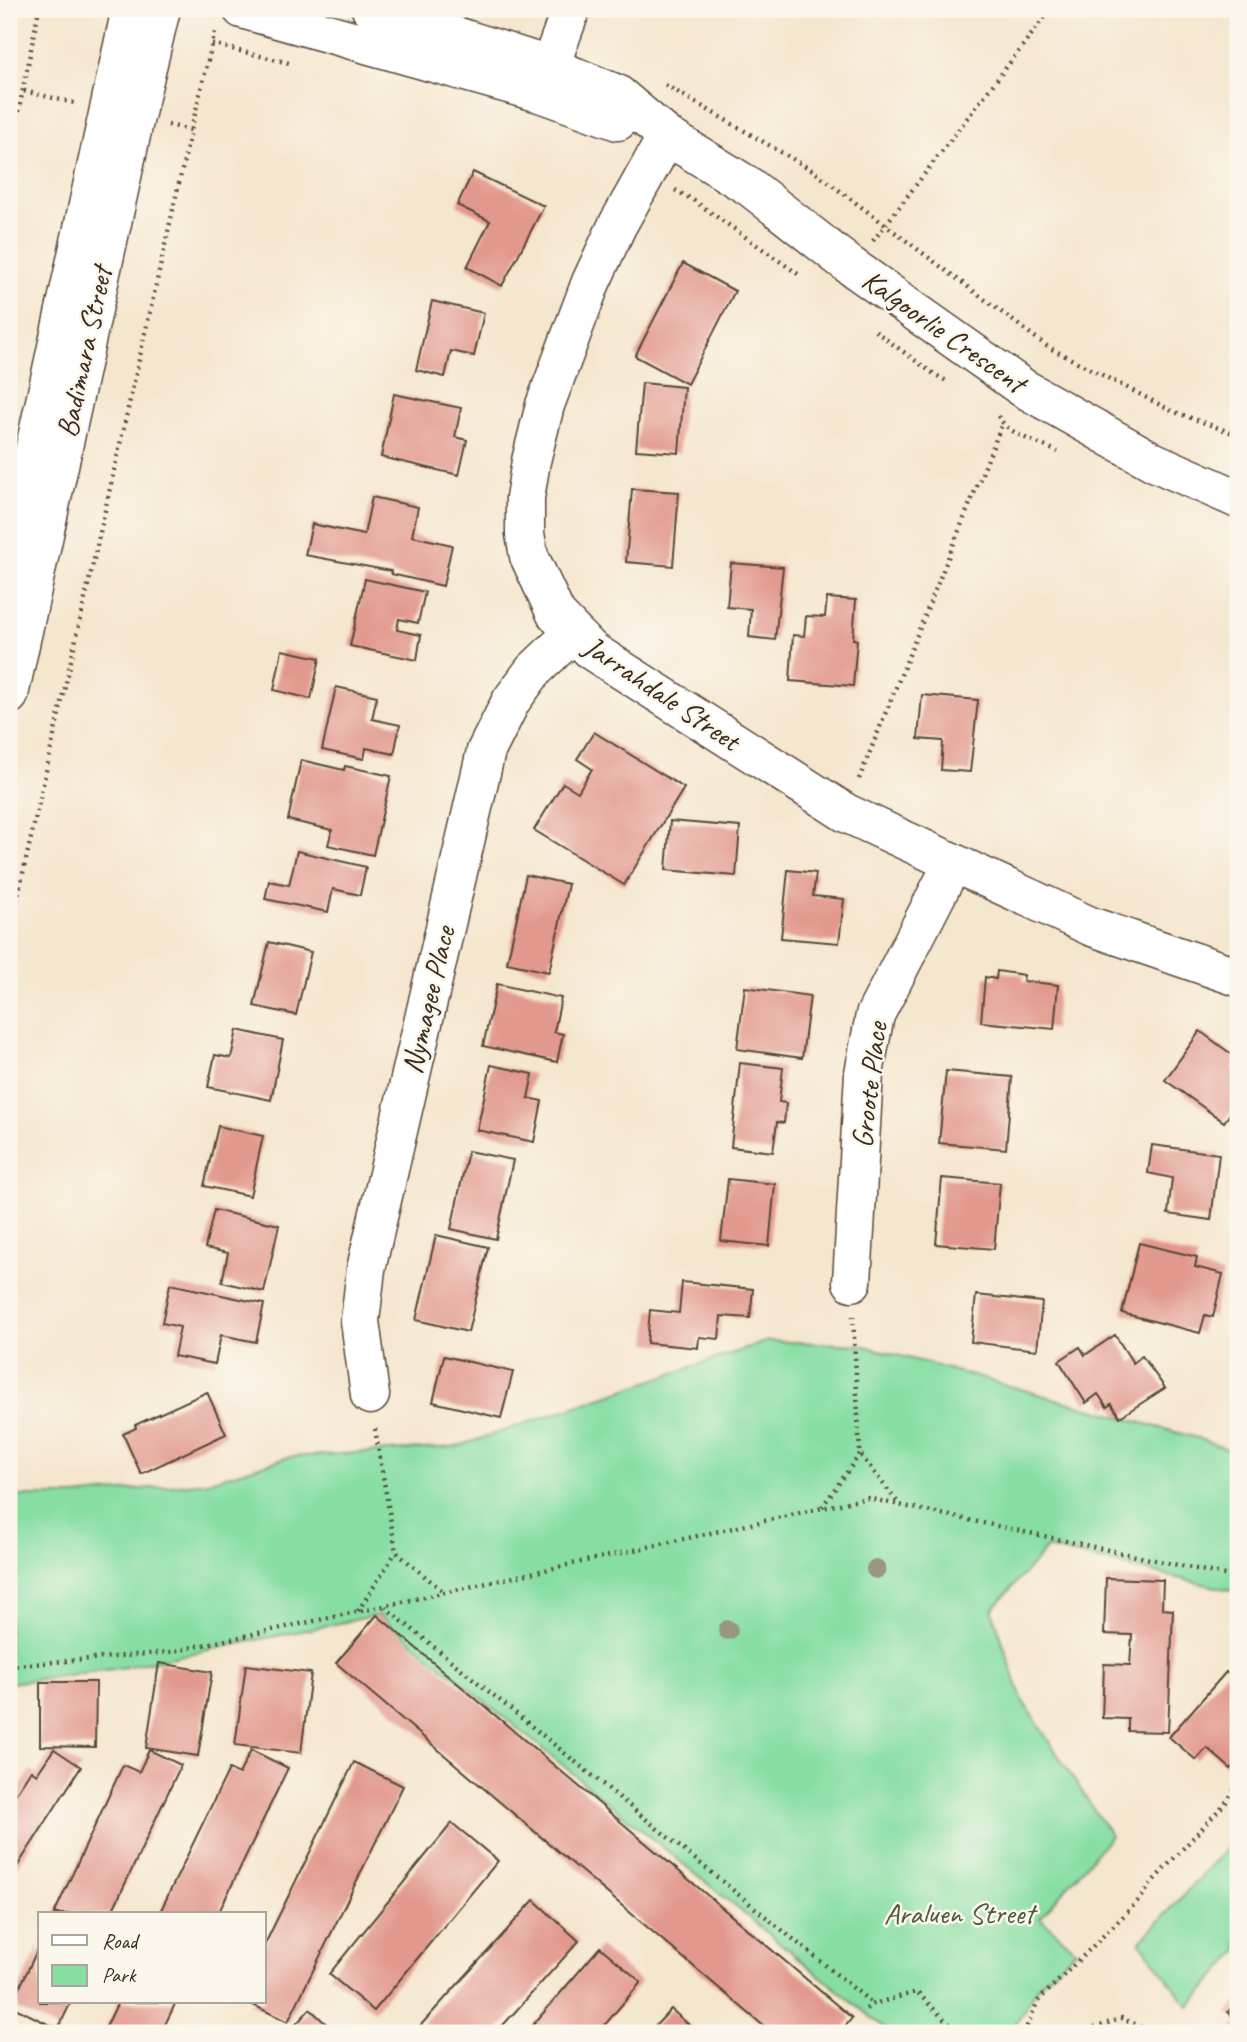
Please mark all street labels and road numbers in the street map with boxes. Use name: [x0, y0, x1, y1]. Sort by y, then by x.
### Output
street label: Badimara Street: [47, 259, 121, 441]
street label: Kalgoorlie Crescent: [855, 261, 1036, 404]
street label: Jarrahdale Street: [575, 626, 750, 761]
street label: Nymagee Place: [393, 920, 464, 1077]
street label: Groote Place: [842, 1018, 896, 1150]

